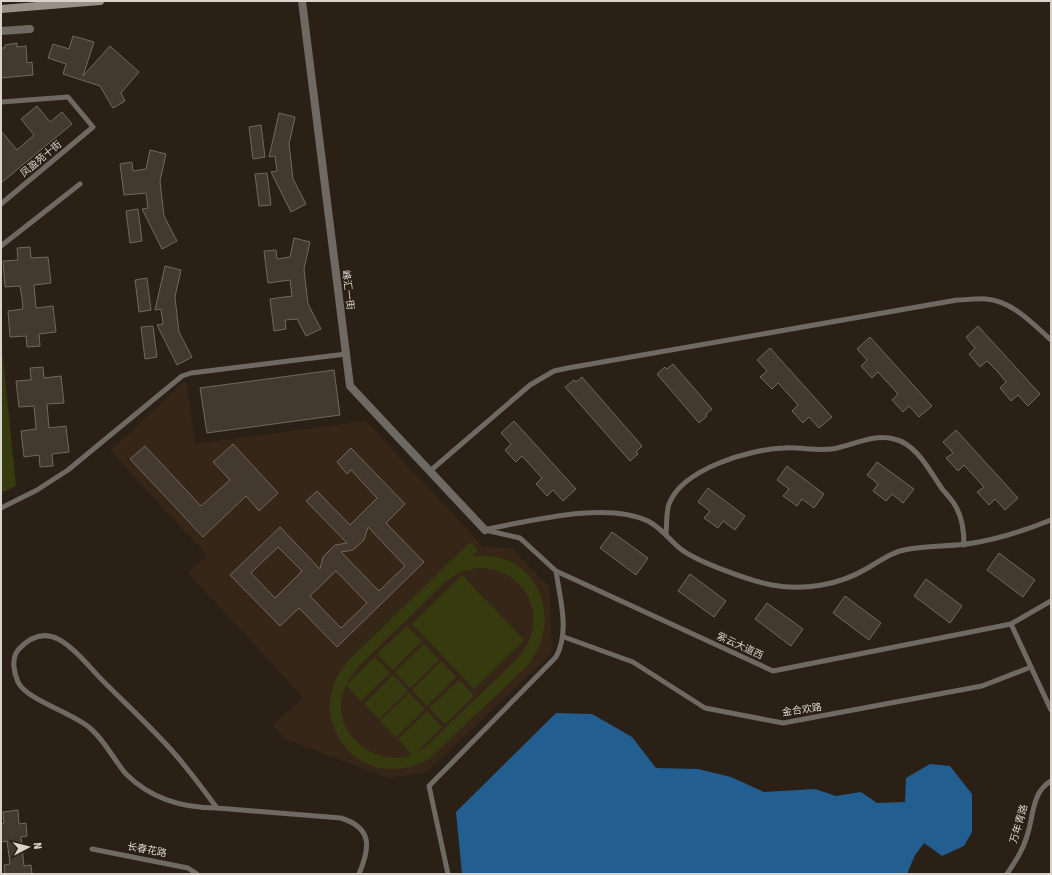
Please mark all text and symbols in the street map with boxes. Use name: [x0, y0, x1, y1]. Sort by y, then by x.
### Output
street label: 凤盈苑十街: [18, 138, 64, 180]
street label: 峰汇一街: [340, 269, 356, 311]
street label: 紫云大道西: [715, 630, 765, 662]
street label: 金合欢路: [781, 701, 823, 719]
street label: 万年青路: [1008, 803, 1030, 845]
north arrow: [8, 827, 48, 867]
street label: 长春花路: [126, 840, 168, 860]
text: N: [31, 842, 44, 850]

